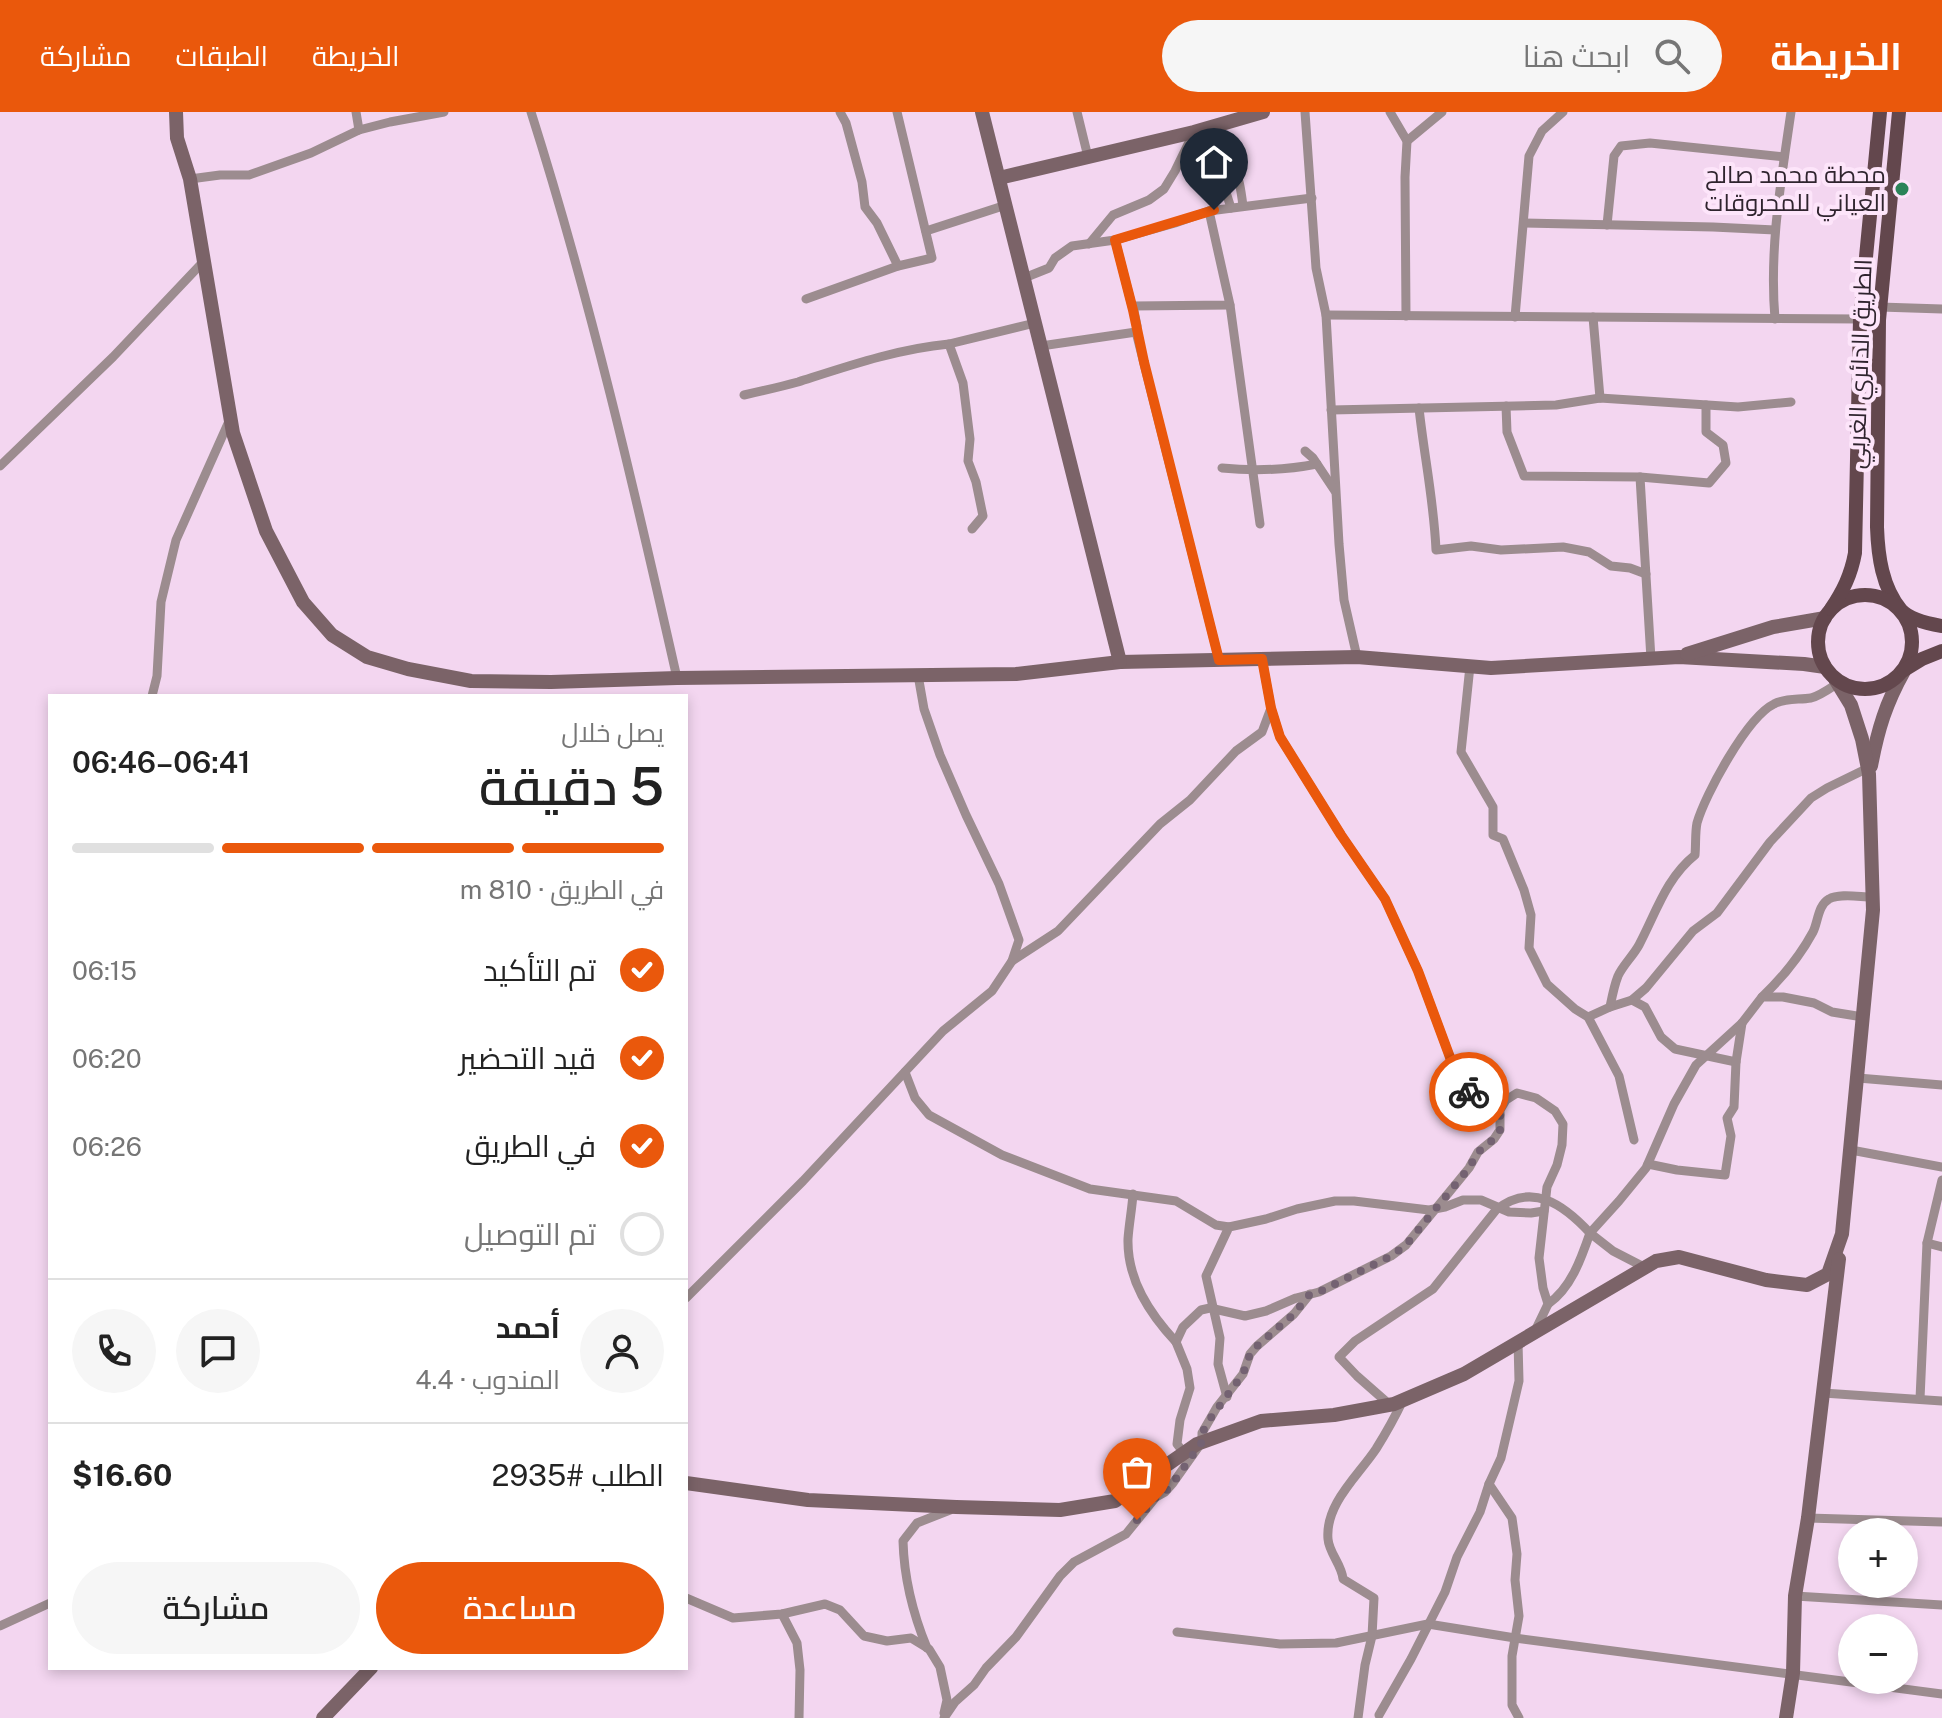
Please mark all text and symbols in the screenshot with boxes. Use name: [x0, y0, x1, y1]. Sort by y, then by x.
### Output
search box: [1162, 20, 1722, 92]
icon: search: [1650, 34, 1694, 78]
text: الخريطة: [1770, 34, 1902, 79]
text: ابحث هنا: [1523, 38, 1630, 74]
text: مشاركة: [40, 39, 131, 72]
text: الطبقات: [175, 39, 268, 72]
text: الخريطة: [312, 39, 399, 72]
pin: [1180, 128, 1248, 210]
icon: home: [1192, 140, 1236, 184]
place label: محطة محمد صالح العياني للمحروقات: [1705, 160, 1886, 222]
marker: محطة محمد صالح العياني للمحروقات: [1893, 180, 1911, 198]
street label: الطريق الدائري الغربي: [1841, 258, 1883, 470]
text: يصل خلال: [561, 717, 664, 748]
text: 06:41–06:46: [72, 744, 251, 780]
text: 5 دقيقة: [479, 756, 664, 817]
text: في الطريق · 810 m: [460, 874, 664, 905]
icon: check: [620, 948, 664, 992]
text: تم التأكيد: [483, 952, 596, 988]
text: 06:15: [72, 955, 137, 986]
icon: check: [620, 1036, 664, 1080]
text: قيد التحضير: [459, 1040, 596, 1076]
text: 06:20: [72, 1043, 142, 1074]
courier: [1429, 1052, 1509, 1132]
icon: bike: [1447, 1070, 1491, 1114]
icon: check: [620, 1124, 664, 1168]
text: في الطريق: [465, 1128, 596, 1164]
text: 06:26: [72, 1131, 142, 1162]
text: تم التوصيل: [464, 1216, 596, 1252]
button: phone: [72, 1309, 156, 1393]
button: chat: [176, 1309, 260, 1393]
text: أحمد: [496, 1309, 560, 1345]
button: person: [580, 1309, 664, 1393]
text: المندوب · 4.4: [415, 1364, 560, 1395]
pin: [1103, 1438, 1171, 1520]
icon: bag: [1115, 1450, 1159, 1494]
text: $16.60: [72, 1457, 172, 1493]
text: الطلب #2935: [492, 1457, 664, 1493]
map controls: [1838, 1518, 1918, 1694]
button: +: [1838, 1518, 1918, 1598]
button: مشاركة: [72, 1562, 360, 1654]
button: مساعدة: [376, 1562, 664, 1654]
button: −: [1838, 1614, 1918, 1694]

